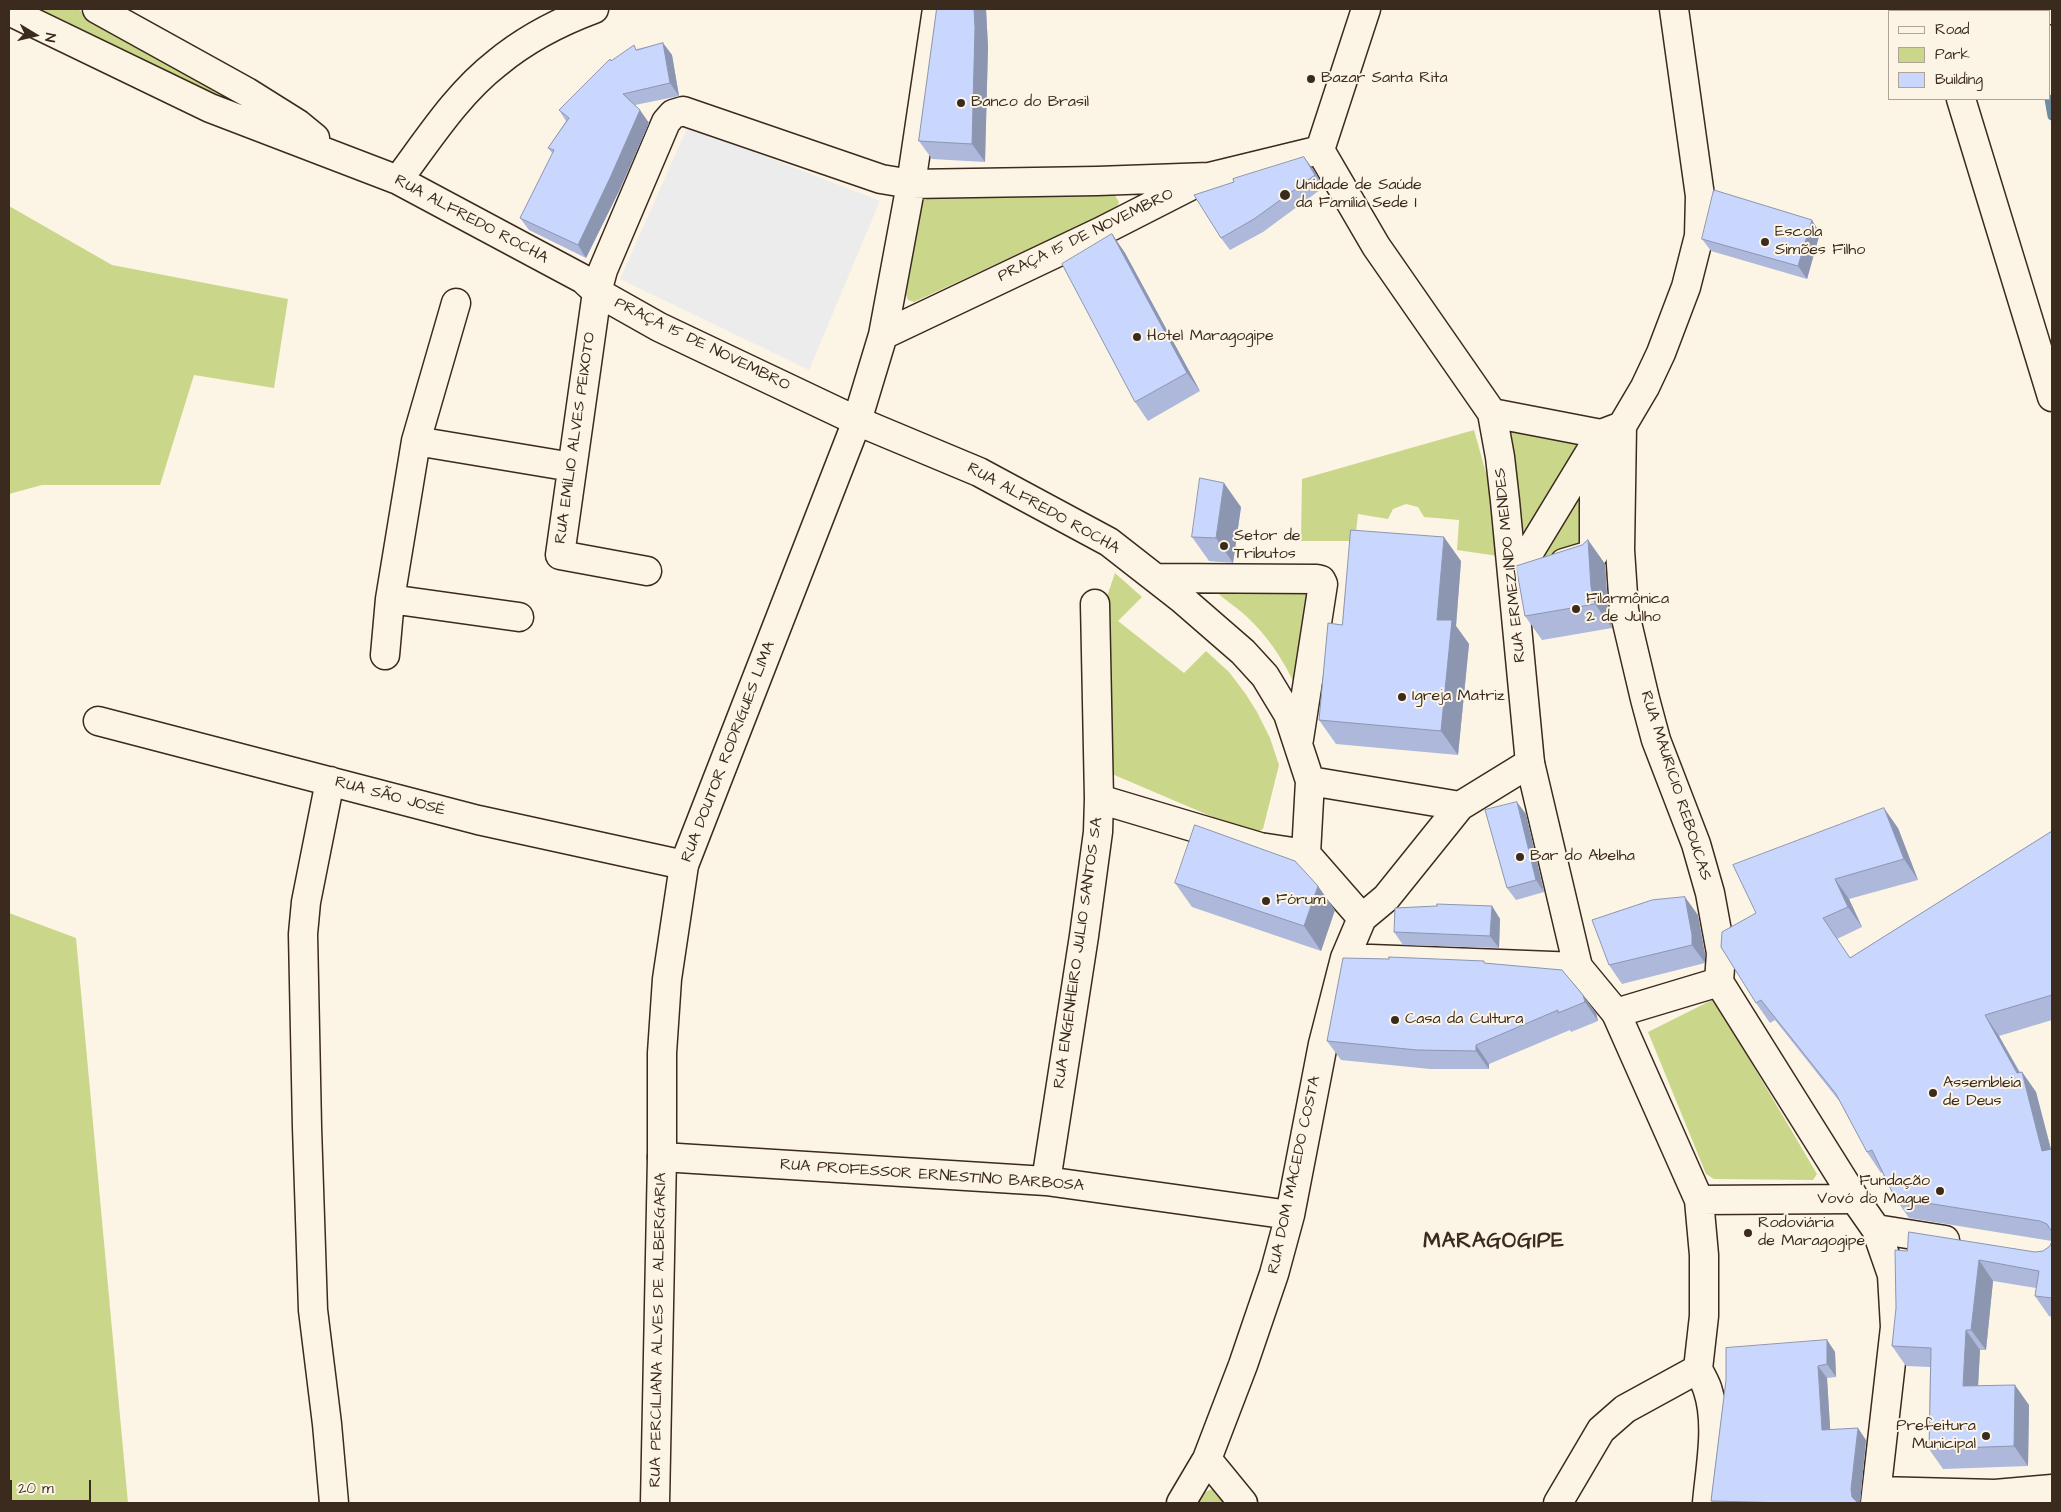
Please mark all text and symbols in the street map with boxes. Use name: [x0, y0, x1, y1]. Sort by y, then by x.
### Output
north arrow: [10, 10, 60, 60]
legend: [1888, 10, 2051, 100]
text: Road: [1935, 19, 1969, 40]
text: N: [39, 31, 60, 43]
text: Park: [1935, 44, 1970, 65]
place label: Bazar Santa Rita: [1321, 69, 1448, 89]
text: Building: [1935, 69, 1983, 90]
marker: Bazar Santa Rita: [1305, 73, 1317, 85]
place label: Banco do Brasil: [971, 93, 1089, 113]
marker: Banco do Brasil: [955, 97, 967, 109]
street label: RUA ALFREDO ROCHA: [391, 171, 551, 269]
place label: Unidade de Saúde da Família Sede I: [1296, 176, 1422, 214]
street label: PRAÇA 15 DE NOVEMBRO: [995, 185, 1177, 287]
marker: Unidade de Saúde da Família Sede I: [1278, 188, 1292, 202]
place label: Escola Simões Filho: [1775, 223, 1865, 261]
marker: Escola Simões Filho: [1759, 236, 1771, 248]
street label: PRAÇA 15 DE NOVEMBRO: [611, 294, 793, 396]
place label: Hotel Maragogipe: [1147, 327, 1274, 347]
street label: RUA EMÍLIO ALVES PEIXOTO: [552, 331, 600, 545]
marker: Hotel Maragogipe: [1131, 331, 1143, 343]
street label: RUA ALFREDO ROCHA: [963, 459, 1123, 559]
street label: RUA ERMEZINDO MENDES: [1491, 467, 1531, 663]
place label: Setor de Tributos: [1234, 527, 1300, 565]
marker: Setor de Tributos: [1218, 540, 1230, 552]
place label: Filarmônica 2 de Julho: [1586, 590, 1669, 628]
marker: Filarmônica 2 de Julho: [1570, 603, 1582, 615]
street label: RUA DOUTOR RODRIGUES LIMA: [678, 639, 780, 865]
place label: Igreja Matriz: [1412, 687, 1505, 707]
street label: RUA MAURICIO REBOUCAS: [1635, 689, 1715, 883]
marker: Igreja Matriz: [1396, 691, 1408, 703]
street label: RUA SÃO JOSÉ: [333, 773, 447, 821]
street label: RUA ENGENHEIRO JULIO SANTOS SA: [1050, 816, 1108, 1090]
place label: Bar do Abelha: [1530, 847, 1635, 867]
marker: Bar do Abelha: [1514, 851, 1526, 863]
place label: Fórum: [1276, 891, 1325, 911]
marker: Fórum: [1260, 895, 1272, 907]
place label: Casa da Cultura: [1405, 1010, 1523, 1030]
marker: Casa da Cultura: [1389, 1014, 1401, 1026]
street label: RUA DOM MACEDO COSTA: [1265, 1074, 1325, 1276]
place label: Assembleia de Deus: [1943, 1074, 2021, 1112]
marker: Assembleia de Deus: [1927, 1087, 1939, 1099]
street label: RUA PROFESSOR ERNESTINO BARBOSA: [779, 1156, 1085, 1196]
street label: RUA PERCILIANA ALVES DE ALBERGARIA: [647, 1172, 671, 1488]
place label: Fundação Vovó do Mague: [1817, 1172, 1930, 1210]
marker: Fundação Vovó do Mague: [1934, 1185, 1946, 1197]
place label: Rodoviária de Maragogipe: [1758, 1214, 1865, 1252]
marker: Rodoviária de Maragogipe: [1742, 1227, 1754, 1239]
district label: MARAGOGIPE: [1422, 1230, 1566, 1256]
place label: Prefeitura Municipal: [1896, 1417, 1976, 1455]
marker: Prefeitura Municipal: [1980, 1430, 1992, 1442]
scale bar: [12, 1470, 94, 1502]
text: 20 m: [18, 1478, 54, 1499]

